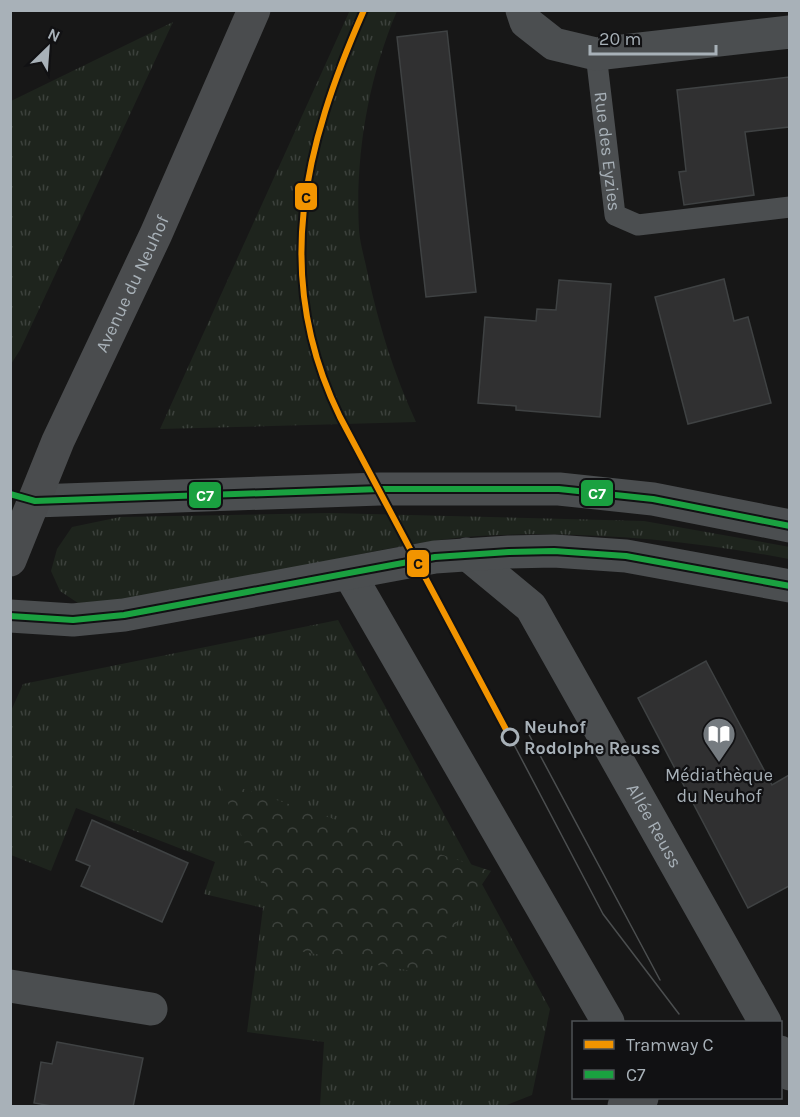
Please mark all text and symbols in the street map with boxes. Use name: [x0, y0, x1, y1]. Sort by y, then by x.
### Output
north arrow: [18, 18, 78, 78]
scale bar: [590, 18, 716, 56]
text: N: [45, 24, 63, 46]
text: 20 m: [599, 28, 641, 50]
street label: Rue des Eyzies: [590, 90, 625, 212]
line badge: C: [294, 182, 318, 211]
text: C: [301, 188, 311, 207]
street label: Avenue du Neuhof: [91, 211, 174, 356]
line badge: C7: [580, 479, 614, 507]
line badge: C7: [188, 481, 222, 509]
text: C7: [588, 484, 606, 503]
text: C7: [196, 486, 214, 505]
line badge: C: [406, 549, 430, 578]
text: C: [413, 554, 423, 573]
place label: Neuhof Rodolphe Reuss: [524, 716, 660, 759]
library icon: Médiathèque du Neuhof: [701, 716, 737, 763]
marker: Neuhof Rodolphe Reuss: [501, 728, 519, 746]
place label: Médiathèque du Neuhof: [665, 764, 773, 807]
street label: Allée Reuss: [622, 779, 687, 872]
legend: [572, 1021, 782, 1099]
text: Tramway C: [626, 1034, 714, 1056]
text: C7: [626, 1064, 646, 1086]

